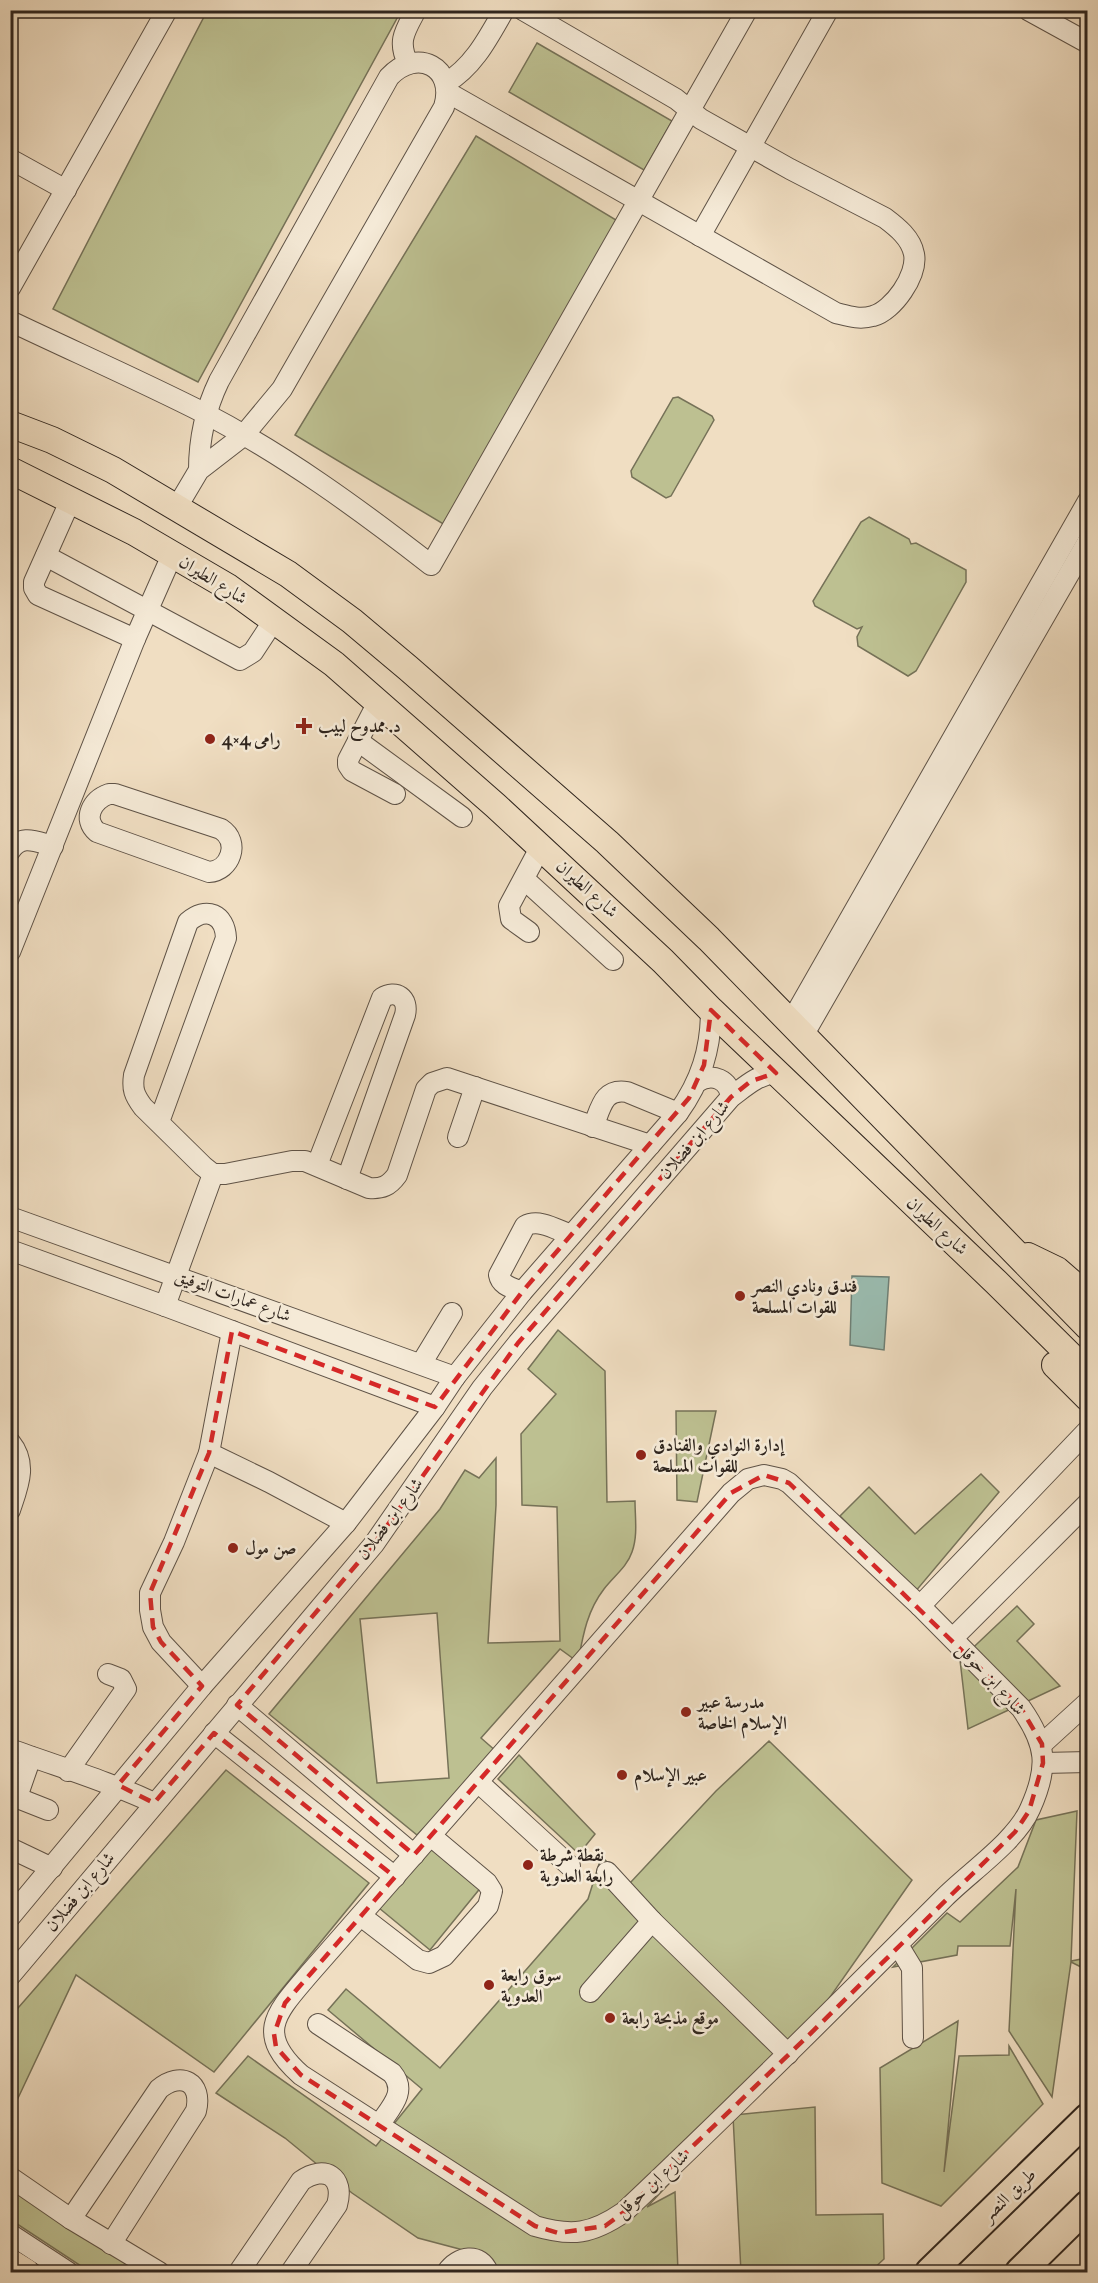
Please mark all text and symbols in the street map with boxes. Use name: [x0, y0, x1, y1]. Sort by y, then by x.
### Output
street label: شارع الطيران: [173, 551, 251, 612]
place label: د. ممدوح لبيب: [318, 716, 401, 742]
marker: د. ممدوح لبيب: [295, 717, 313, 735]
place label: رامى 4×4: [221, 729, 281, 750]
marker: رامى 4×4: [203, 732, 217, 746]
street label: شارع الطيران: [549, 856, 622, 925]
street label: شارع ابن فضلان: [654, 1096, 737, 1186]
street label: شارع الطيران: [899, 1192, 972, 1263]
street label: شارع عمارات التوفيق: [171, 1265, 294, 1330]
place label: فندق ونادي النصر للقوات المسلحة: [750, 1276, 857, 1318]
marker: فندق ونادي النصر للقوات المسلحة: [733, 1289, 747, 1303]
place label: إدارة النوادي والفنادق للقوات المسلحة: [653, 1435, 786, 1477]
marker: إدارة النوادي والفنادق للقوات المسلحة: [634, 1448, 648, 1462]
street label: شارع ابن فضلان: [352, 1474, 431, 1567]
place label: صن مول: [245, 1538, 297, 1560]
marker: صن مول: [226, 1541, 240, 1555]
street label: شارع ابن حوقل: [949, 1638, 1030, 1722]
place label: مدرسة عبير الإسلام الخاصة: [696, 1692, 787, 1739]
marker: مدرسة عبير الإسلام الخاصة: [679, 1705, 693, 1719]
place label: عبير الإسلام: [634, 1765, 707, 1791]
marker: عبير الإسلام: [615, 1768, 629, 1782]
place label: نقطة شرطة رابعة العدوية: [540, 1845, 614, 1887]
street label: شارع ابن فضلان: [41, 1848, 122, 1939]
marker: نقطة شرطة رابعة العدوية: [521, 1858, 535, 1872]
place label: سوق رابعة العدوية: [501, 1965, 562, 2007]
marker: سوق رابعة العدوية: [482, 1978, 496, 1992]
place label: موقع مذبحة رابعة: [622, 2008, 719, 2035]
marker: موقع مذبحة رابعة: [603, 2011, 617, 2025]
street label: شارع ابن حوقل: [611, 2146, 696, 2225]
street label: طريق النصر: [976, 2164, 1041, 2228]

